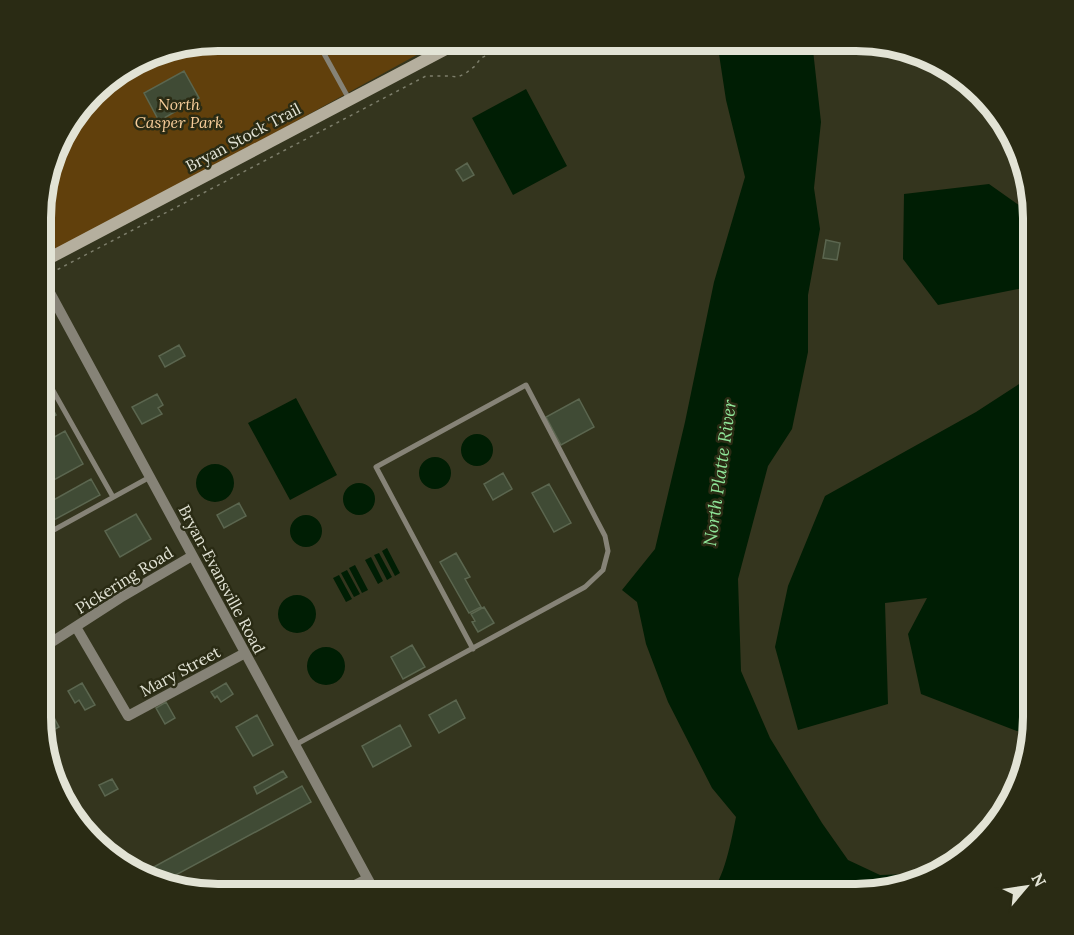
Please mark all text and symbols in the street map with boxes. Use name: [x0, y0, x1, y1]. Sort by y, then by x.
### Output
park label: North Casper Park: [135, 94, 223, 132]
street label: Bryan Stock Trail: [182, 98, 304, 176]
water label: North Platte River: [698, 397, 741, 548]
street label: Bryan-Evansville Road: [174, 501, 270, 657]
street label: Pickering Road: [72, 542, 177, 618]
street label: Mary Street: [136, 641, 224, 701]
north arrow: [996, 857, 1056, 917]
text: N: [1027, 869, 1051, 890]

